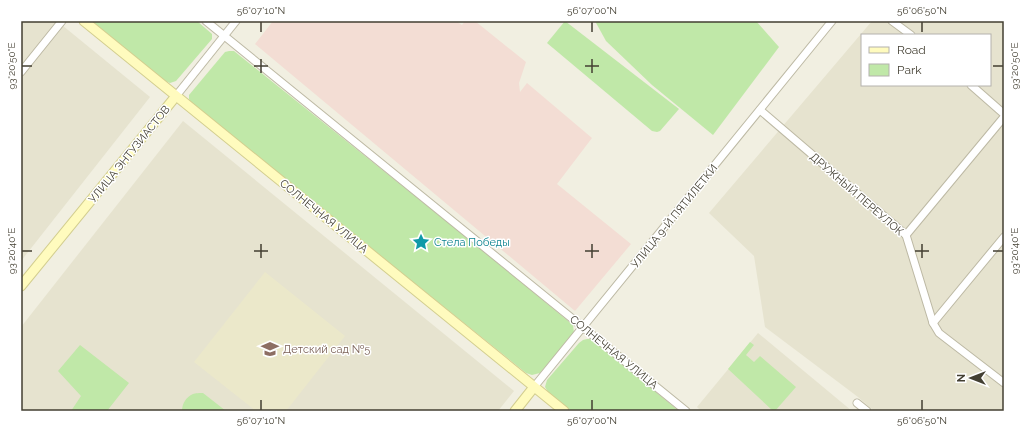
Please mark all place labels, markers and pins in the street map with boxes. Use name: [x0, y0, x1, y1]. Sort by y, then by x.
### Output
place icon: Стела Победы: [411, 232, 431, 252]
place label: Стела Победы: [434, 236, 510, 249]
school or university icon: Детский сад №5: [260, 339, 280, 359]
place label: Детский сад №5: [283, 343, 370, 356]

